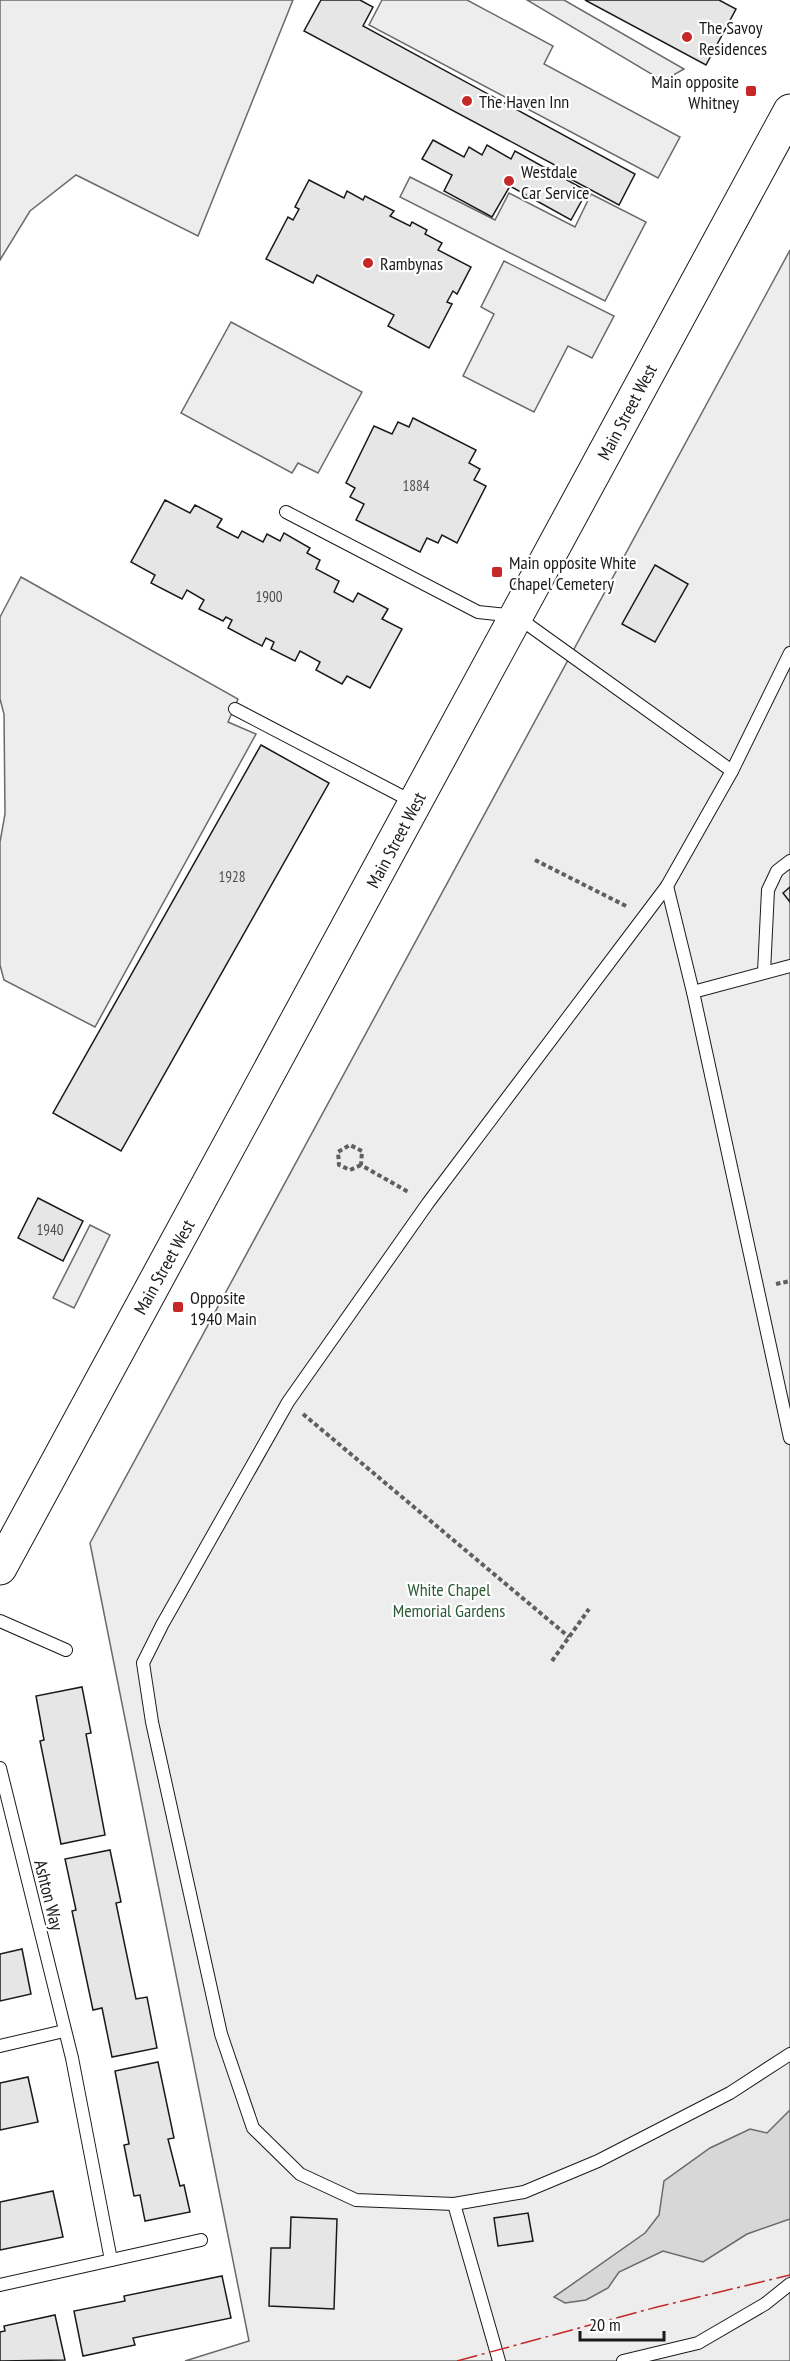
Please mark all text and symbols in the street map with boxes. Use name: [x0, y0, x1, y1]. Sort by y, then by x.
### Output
place label: The Savoy Residences: [699, 16, 767, 60]
marker: The Savoy Residences: [680, 30, 694, 44]
place label: Main opposite Whitney: [651, 70, 739, 114]
marker: Main opposite Whitney: [744, 84, 758, 98]
place label: The Haven Inn: [479, 90, 569, 113]
marker: The Haven Inn: [460, 94, 474, 108]
place label: Westdale Car Service: [521, 160, 589, 204]
marker: Westdale Car Service: [502, 174, 516, 188]
place label: Rambynas: [380, 252, 443, 275]
marker: Rambynas: [361, 256, 375, 270]
street label: Main Street West: [592, 360, 662, 464]
house number: 1884: [402, 476, 430, 495]
place label: Main opposite White Chapel Cemetery: [509, 551, 636, 595]
marker: Main opposite White Chapel Cemetery: [490, 565, 504, 579]
house number: 1900: [255, 587, 283, 606]
street label: Main Street West: [361, 788, 431, 892]
house number: 1928: [218, 867, 246, 886]
street label: Main Street West: [128, 1215, 200, 1318]
house number: 1940: [36, 1220, 64, 1239]
place label: Opposite 1940 Main: [190, 1286, 257, 1330]
marker: Opposite 1940 Main: [171, 1300, 185, 1314]
park label: White Chapel Memorial Gardens: [393, 1578, 505, 1622]
street label: Ashton Way: [29, 1857, 69, 1933]
scale bar: [580, 2304, 664, 2342]
text: 20 m: [589, 2313, 621, 2336]

